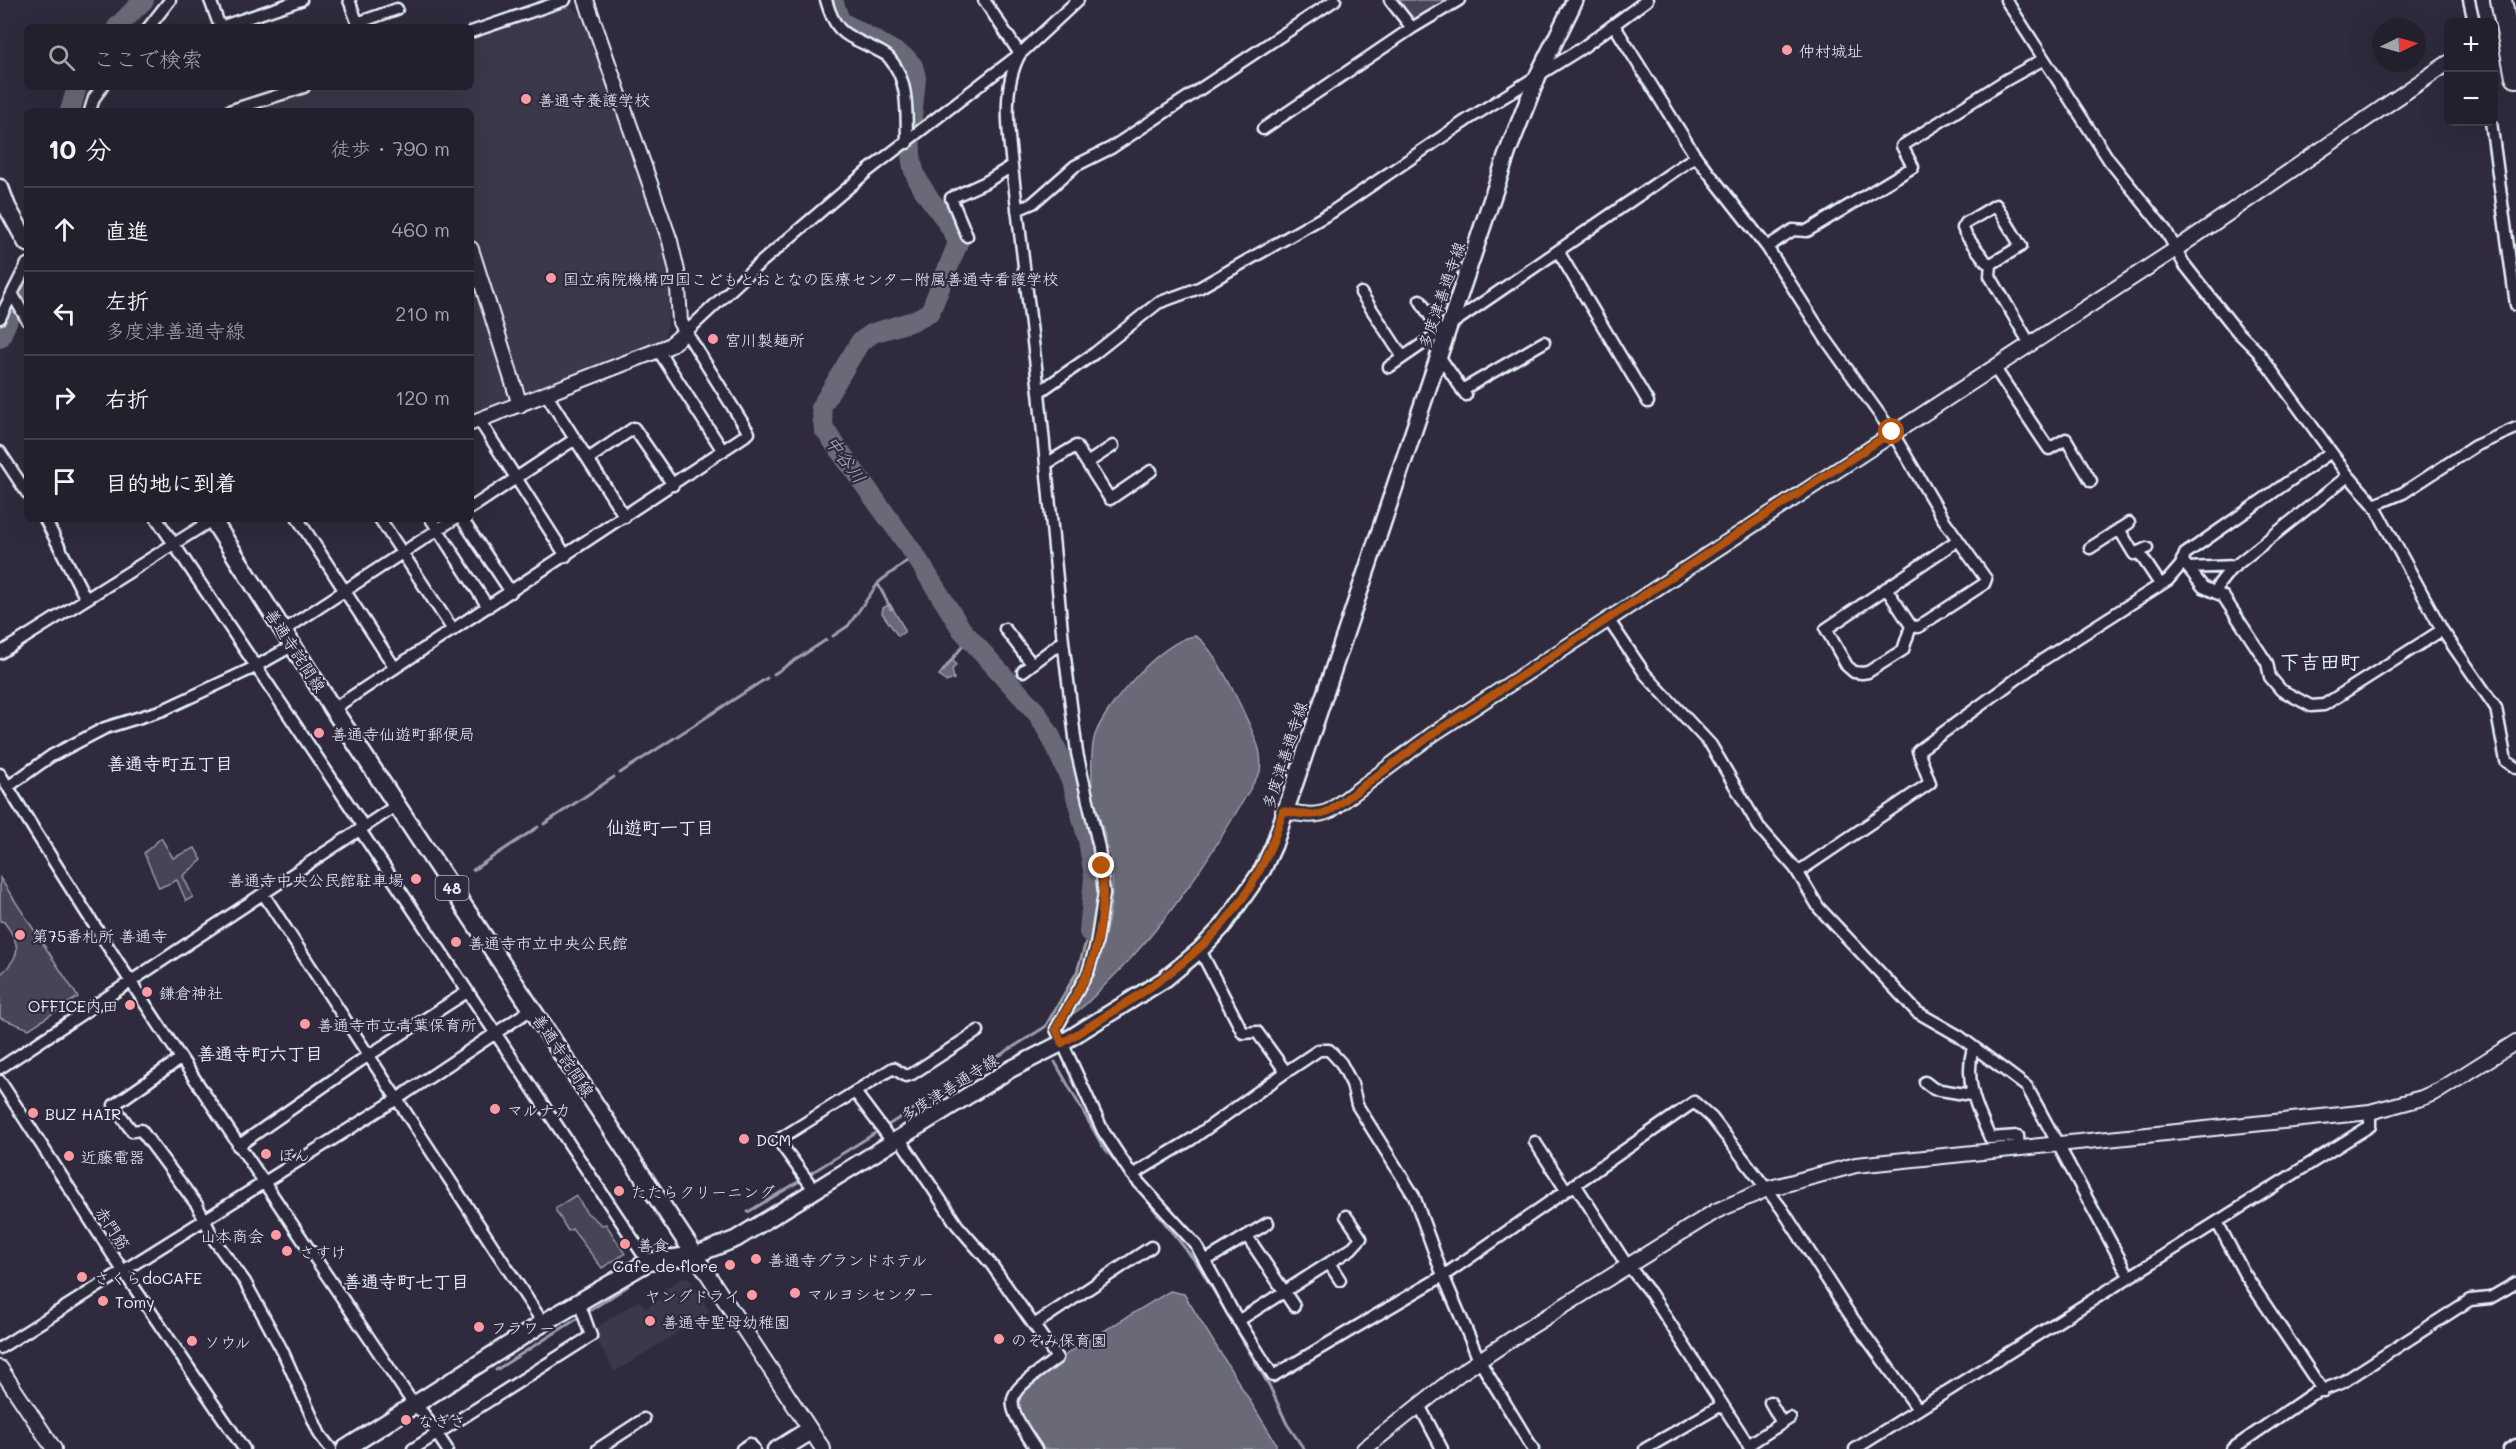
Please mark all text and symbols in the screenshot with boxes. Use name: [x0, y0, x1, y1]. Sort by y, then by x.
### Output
north arrow: [2372, 18, 2426, 72]
map controls: [2444, 18, 2498, 126]
button: +: [2444, 18, 2498, 72]
search box: [24, 24, 474, 90]
place label: 仲村城址: [1799, 40, 1863, 61]
icon: search: [45, 41, 78, 74]
marker: 仲村城址: [1780, 43, 1794, 57]
text: ここで検索: [93, 44, 203, 73]
button: −: [2444, 72, 2498, 126]
place label: 善通寺養護学校: [538, 89, 650, 110]
marker: 善通寺養護学校: [519, 92, 533, 106]
text: 10 分: [48, 132, 112, 166]
text: 徒歩 · 790 m: [331, 135, 450, 161]
icon: ahead: [48, 213, 81, 246]
text: 直進: [105, 216, 149, 245]
text: 460 m: [392, 216, 450, 242]
street label: 多度津善通寺線: [1413, 239, 1469, 351]
place label: 国立病院機構四国こどもとおとなの医療センター附属善通寺看護学校: [563, 268, 1058, 289]
marker: 国立病院機構四国こどもとおとなの医療センター附属善通寺看護学校: [544, 271, 558, 285]
text: 左折: [105, 286, 149, 315]
icon: left: [48, 297, 81, 330]
text: 210 m: [395, 300, 450, 326]
text: 多度津善通寺線: [105, 317, 245, 343]
place label: 宮川製麺所: [725, 329, 805, 350]
marker: 宮川製麺所: [706, 332, 720, 346]
icon: right: [48, 381, 81, 414]
text: 右折: [105, 384, 149, 413]
text: 120 m: [395, 384, 450, 410]
route start: [1878, 418, 1904, 444]
water label: 中谷川: [820, 430, 872, 488]
icon: arrive: [48, 465, 81, 498]
text: 目的地に到着: [105, 468, 237, 497]
street label: 善通寺詫間線: [261, 604, 331, 696]
district label: 下吉田町: [2280, 648, 2360, 674]
street label: 多度津善通寺線: [1257, 698, 1311, 812]
place label: 善通寺仙遊町郵便局: [331, 723, 475, 744]
marker: 善通寺仙遊町郵便局: [312, 726, 326, 740]
district label: 善通寺町五丁目: [107, 751, 233, 775]
district label: 仙遊町一丁目: [606, 815, 714, 839]
route end: [1088, 852, 1114, 878]
place label: 善通寺中央公民館駐車場: [228, 869, 404, 890]
marker: 善通寺中央公民館駐車場: [409, 872, 423, 886]
road number: 48: [436, 876, 468, 900]
place label: 第75番札所 善通寺: [32, 925, 167, 946]
marker: 第75番札所 善通寺: [13, 928, 27, 942]
place label: 善通寺市立中央公民館: [468, 932, 628, 953]
marker: 善通寺市立中央公民館: [449, 935, 463, 949]
place label: 鎌倉神社: [159, 982, 223, 1003]
marker: 鎌倉神社: [140, 985, 154, 999]
place label: OFFICE内田: [28, 995, 118, 1016]
marker: OFFICE内田: [123, 998, 137, 1012]
street label: 善通寺詫間線: [528, 1009, 600, 1101]
place label: 善通寺市立青葉保育所: [317, 1014, 477, 1035]
marker: 善通寺市立青葉保育所: [298, 1017, 312, 1031]
district label: 善通寺町六丁目: [197, 1041, 323, 1065]
street label: 多度津善通寺線: [896, 1048, 1002, 1126]
place label: マルナカ: [507, 1099, 571, 1120]
marker: マルナカ: [488, 1102, 502, 1116]
place label: BUZ HAIR: [45, 1103, 121, 1124]
marker: BUZ HAIR: [26, 1106, 40, 1120]
place label: DCM: [756, 1129, 791, 1150]
marker: DCM: [737, 1132, 751, 1146]
place label: ぼん: [278, 1144, 310, 1165]
place label: 近藤電器: [81, 1146, 145, 1167]
marker: ぼん: [259, 1147, 273, 1161]
marker: 近藤電器: [62, 1149, 76, 1163]
place label: たたらクリーニング: [631, 1181, 775, 1202]
marker: たたらクリーニング: [612, 1184, 626, 1198]
street label: 赤門筋: [91, 1202, 135, 1254]
place label: 山本商会: [200, 1225, 264, 1246]
marker: 山本商会: [269, 1228, 283, 1242]
place label: 善食: [637, 1234, 669, 1255]
marker: 善食: [618, 1237, 632, 1251]
place label: さすけ: [299, 1241, 347, 1262]
marker: さすけ: [280, 1244, 294, 1258]
place label: 善通寺グランドホテル: [768, 1249, 927, 1270]
marker: 善通寺グランドホテル: [749, 1252, 763, 1266]
place label: Cafe de flore: [613, 1255, 718, 1276]
marker: Cafe de flore: [723, 1258, 737, 1272]
place label: さくらdoCAFE: [94, 1267, 202, 1288]
district label: 善通寺町七丁目: [343, 1269, 469, 1293]
marker: さくらdoCAFE: [75, 1270, 89, 1284]
place label: マルヨシセンター: [807, 1283, 934, 1304]
place label: ヤングドライ: [645, 1285, 740, 1306]
marker: マルヨシセンター: [788, 1286, 802, 1300]
marker: ヤングドライ: [745, 1288, 759, 1302]
place label: Tomy: [115, 1291, 155, 1312]
marker: Tomy: [96, 1294, 110, 1308]
place label: 善通寺聖母幼稚園: [662, 1311, 790, 1332]
marker: 善通寺聖母幼稚園: [643, 1314, 657, 1328]
place label: フラワー: [491, 1317, 555, 1338]
marker: フラワー: [472, 1320, 486, 1334]
place label: のぞみ保育園: [1011, 1329, 1107, 1350]
place label: ソウル: [204, 1331, 251, 1352]
marker: のぞみ保育園: [992, 1332, 1006, 1346]
marker: ソウル: [185, 1334, 199, 1348]
place label: なぎさ: [418, 1410, 466, 1431]
marker: なぎさ: [399, 1413, 413, 1427]

